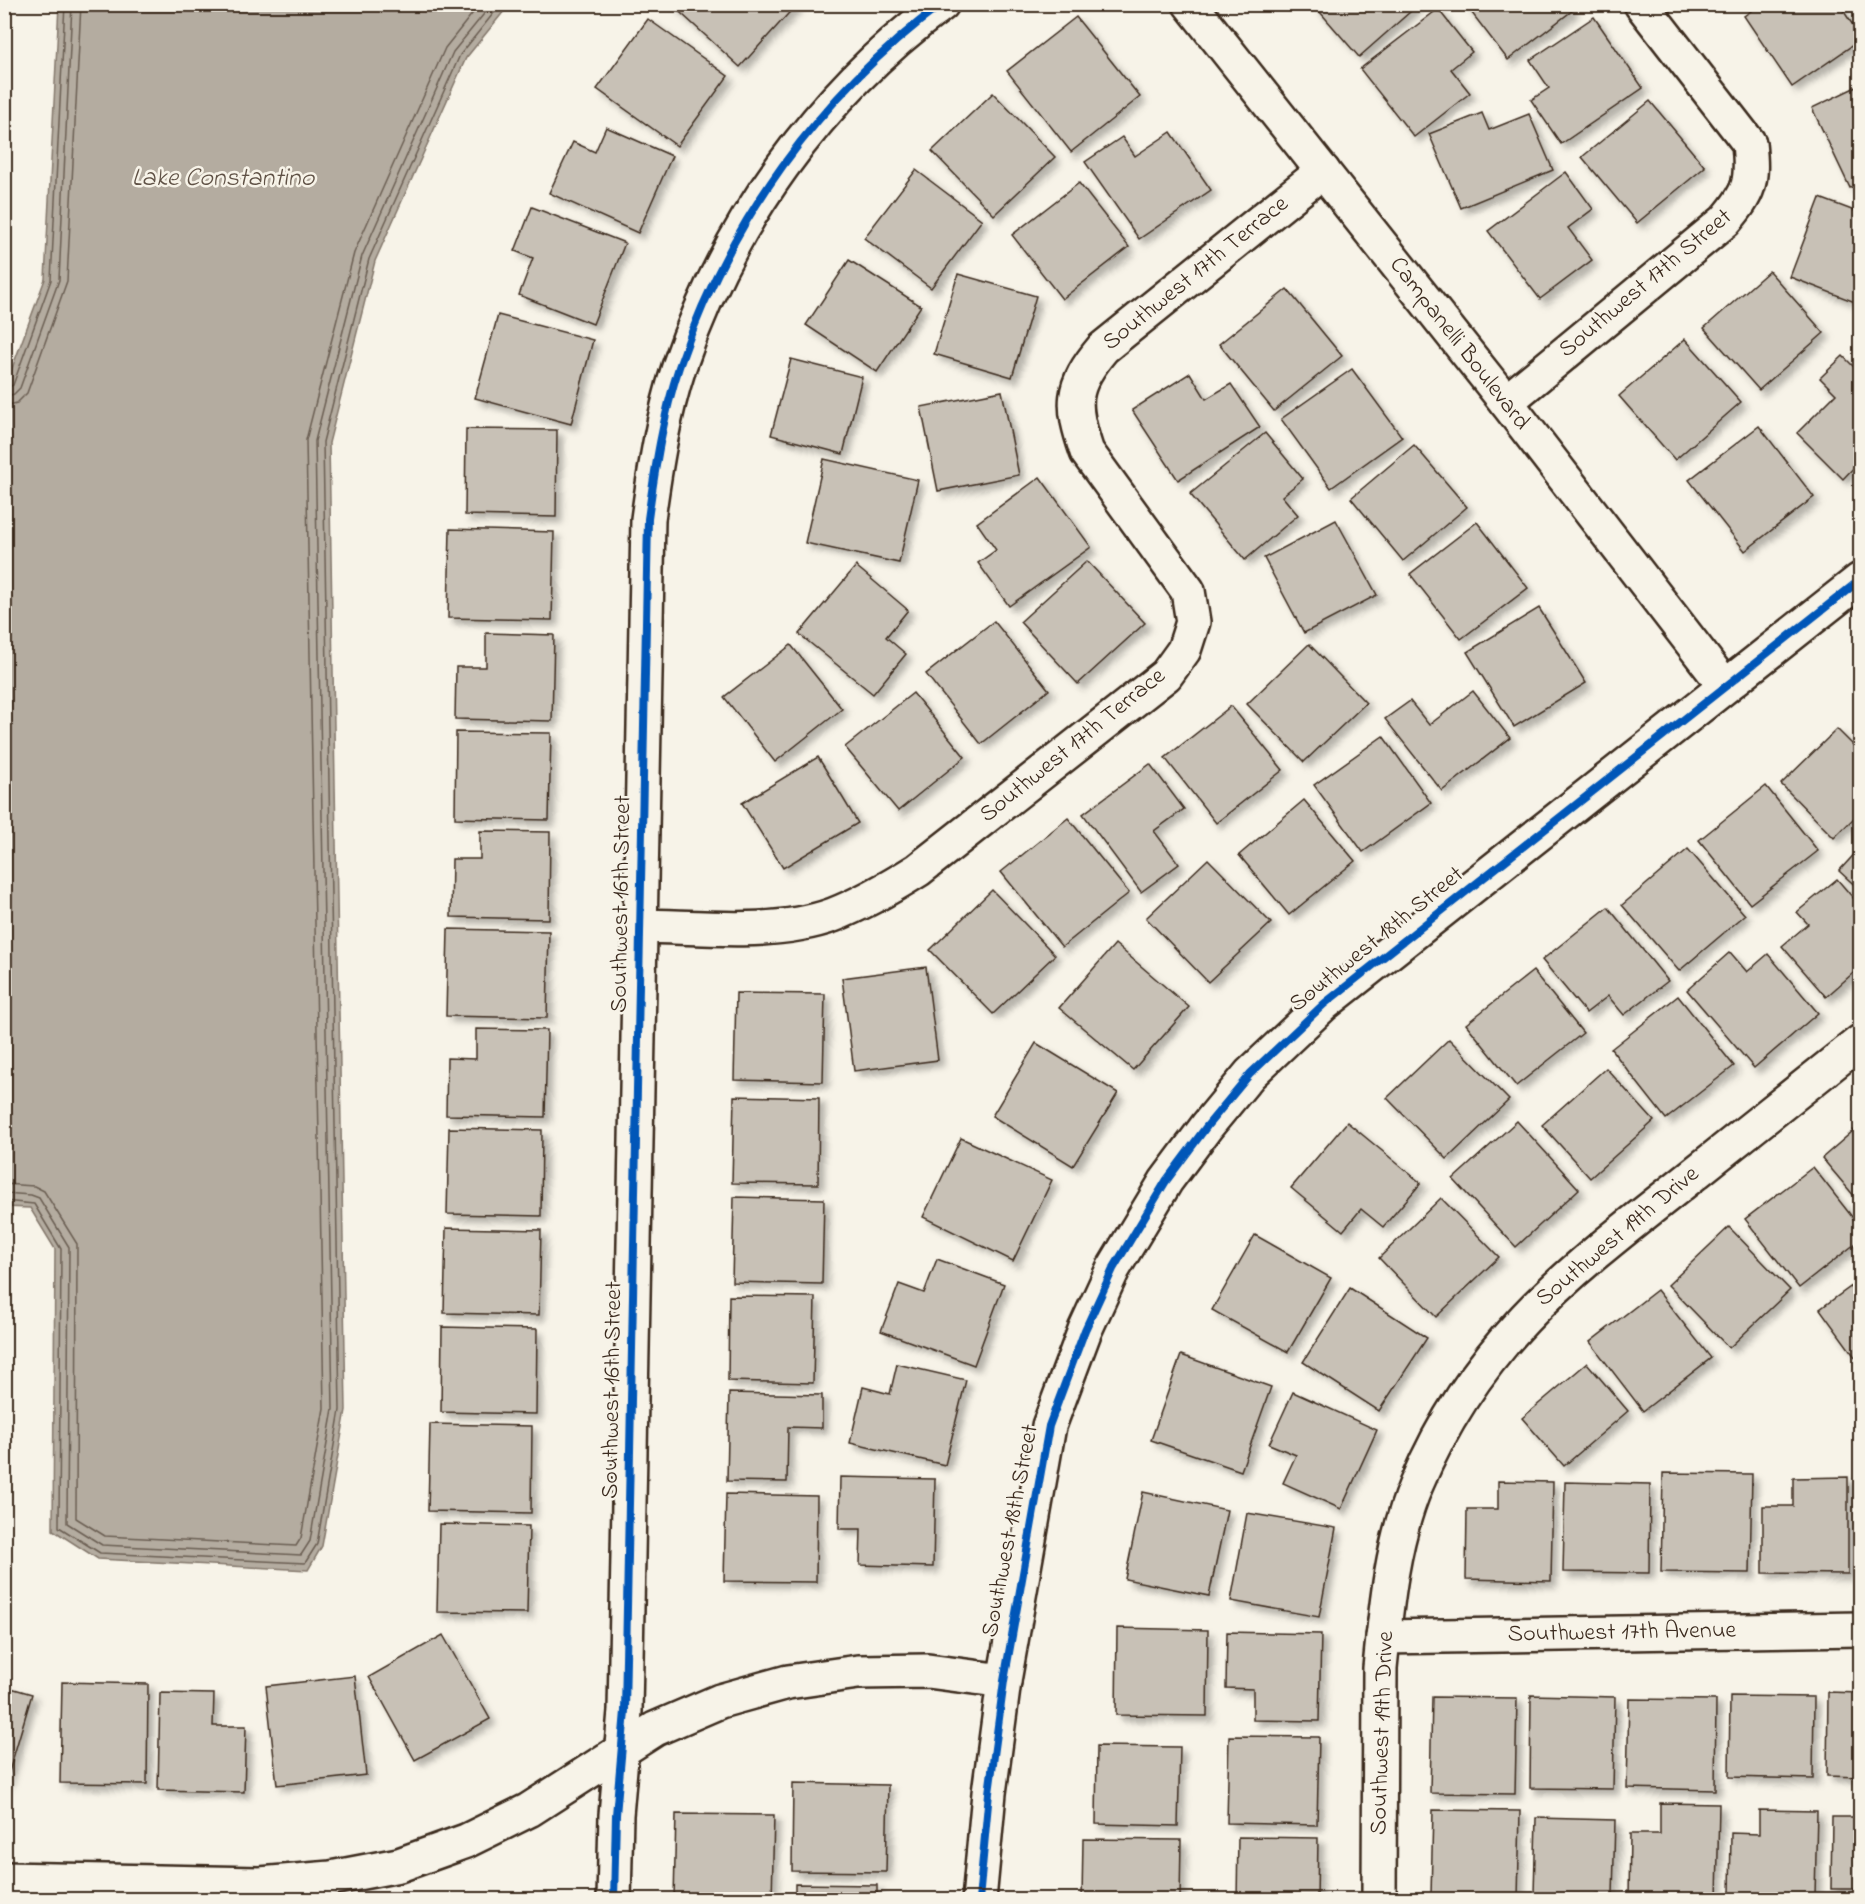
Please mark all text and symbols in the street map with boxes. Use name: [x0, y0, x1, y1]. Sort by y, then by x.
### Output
water label: Lake Constantino: [132, 160, 316, 198]
street label: Southwest 17th Terrace: [1095, 188, 1297, 360]
street label: Southwest 17th Street: [1552, 201, 1740, 367]
street label: Campanelli Boulevard: [1380, 250, 1538, 439]
street label: Southwest 17th Terrace: [972, 660, 1174, 832]
street label: Southwest 16th Street: [603, 795, 641, 1013]
street label: Southwest 18th Street: [1282, 858, 1472, 1022]
street label: Southwest 19th Drive: [1529, 1158, 1708, 1316]
street label: Southwest 16th Street: [594, 1281, 632, 1499]
street label: Southwest 18th Street: [973, 1421, 1049, 1641]
street label: Southwest 17th Avenue: [1507, 1614, 1737, 1652]
street label: Southwest 19th Drive: [1362, 1630, 1404, 1836]

